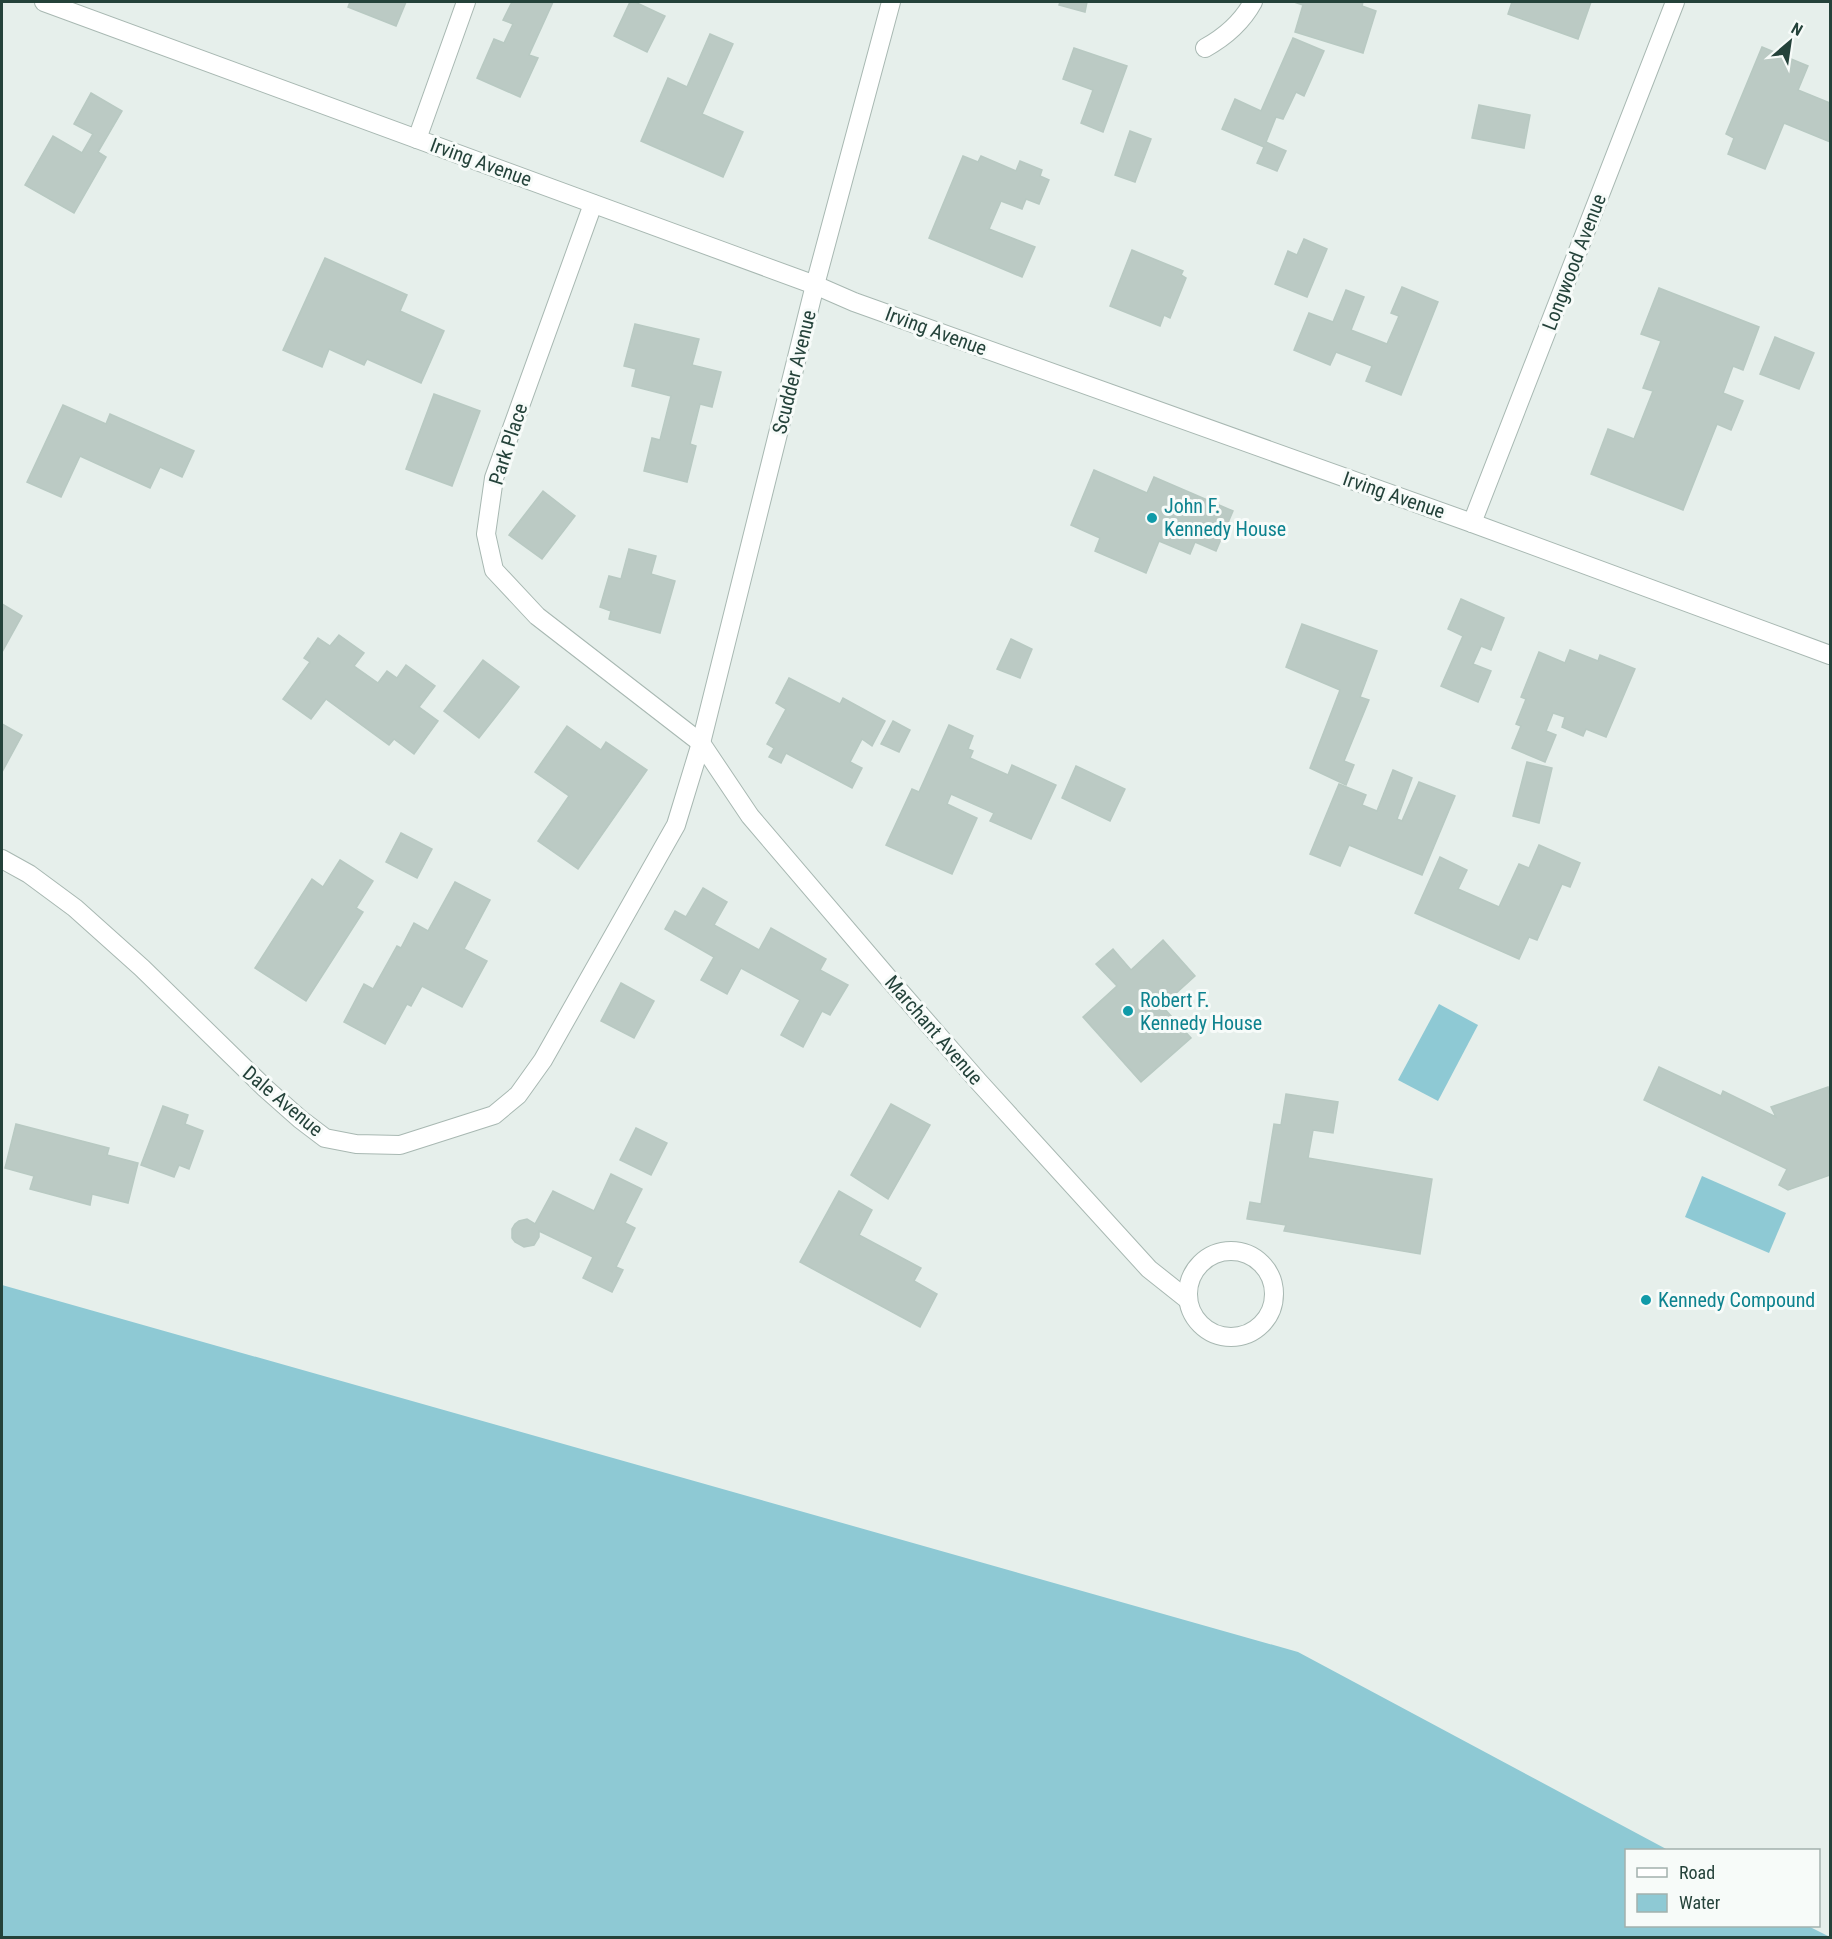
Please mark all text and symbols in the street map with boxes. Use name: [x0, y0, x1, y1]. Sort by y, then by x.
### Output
north arrow: [1760, 12, 1820, 72]
text: N: [1788, 19, 1806, 40]
street label: Irving Avenue: [427, 133, 535, 191]
street label: Longwood Avenue: [1537, 190, 1611, 334]
street label: Irving Avenue: [882, 302, 990, 360]
street label: Scudder Avenue: [767, 308, 821, 436]
street label: Park Place: [484, 400, 532, 488]
street label: Irving Avenue: [1340, 466, 1448, 524]
place label: John F. Kennedy House: [1164, 494, 1286, 541]
marker: John F. Kennedy House: [1145, 511, 1159, 525]
street label: Marchant Avenue: [880, 970, 988, 1090]
place label: Robert F. Kennedy House: [1140, 988, 1262, 1035]
marker: Robert F. Kennedy House: [1121, 1004, 1135, 1018]
street label: Dale Avenue: [238, 1061, 328, 1141]
place label: Kennedy Compound: [1658, 1288, 1815, 1312]
marker: Kennedy Compound: [1639, 1293, 1653, 1307]
legend: [1625, 1849, 1820, 1927]
text: Road: [1679, 1862, 1715, 1883]
text: Water: [1679, 1892, 1721, 1913]

